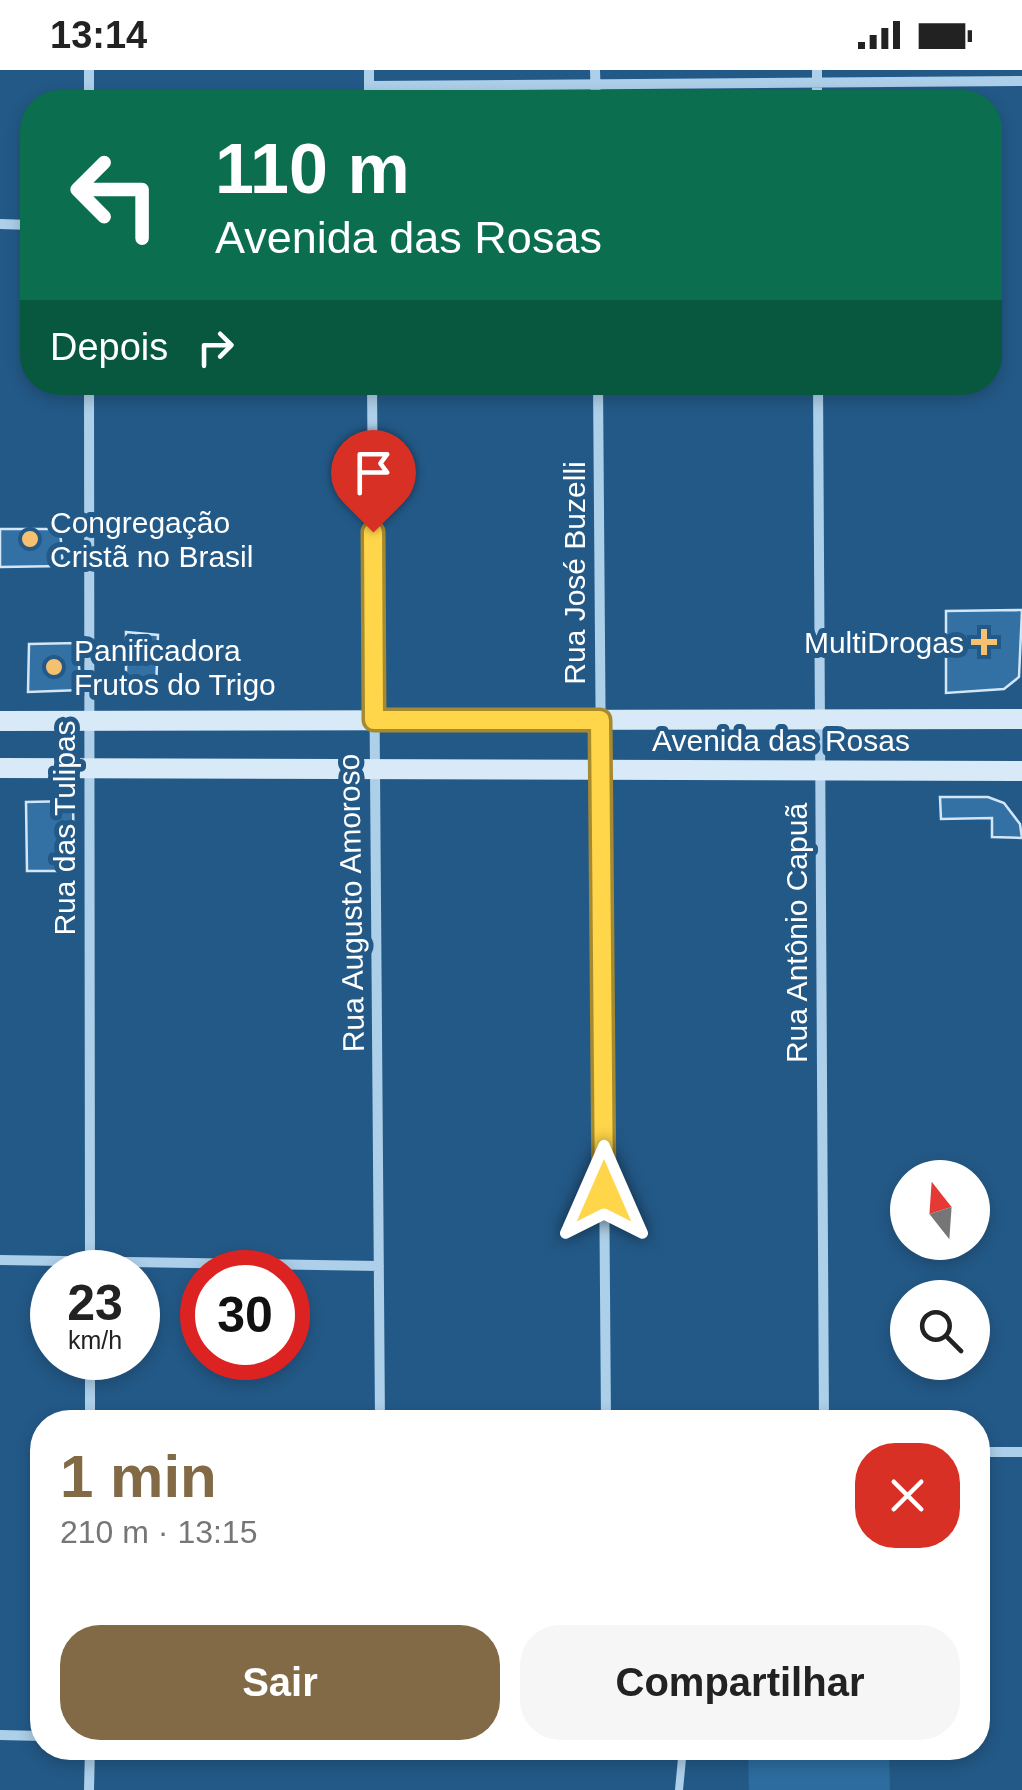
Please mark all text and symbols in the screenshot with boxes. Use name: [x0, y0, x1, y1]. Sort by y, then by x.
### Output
text: 13:14: [50, 14, 147, 56]
icon: left: [50, 130, 180, 260]
text: 110 m: [215, 130, 410, 208]
text: Avenida das Rosas: [215, 212, 602, 263]
icon: right: [188, 320, 243, 375]
text: Depois: [50, 326, 168, 368]
pin: [331, 430, 416, 533]
icon: arrive: [346, 445, 401, 500]
street label: Rua José Buzelli: [558, 461, 591, 685]
place label: Congregação Cristã no Brasil: [50, 506, 253, 573]
marker: Congregação Cristã no Brasil: [19, 528, 41, 550]
place label: MultiDrogas: [804, 626, 964, 659]
marker: MultiDrogas: [973, 631, 995, 653]
place label: Panificadora Frutos do Trigo: [74, 634, 276, 701]
marker: Panificadora Frutos do Trigo: [43, 656, 65, 678]
street label: Rua das Tulipas: [48, 720, 81, 936]
street label: Avenida das Rosas: [652, 724, 910, 757]
street label: Rua Augusto Amoroso: [332, 753, 370, 1053]
street label: Rua Antônio Capuã: [780, 803, 813, 1063]
position arrow: [552, 1140, 656, 1244]
north arrow: [890, 1160, 990, 1260]
map controls: [890, 1160, 990, 1380]
speed limit sign: 30: [180, 1250, 310, 1380]
text: 23: [67, 1275, 123, 1331]
button: search: [890, 1280, 990, 1380]
text: km/h: [68, 1326, 122, 1354]
text: 1 min: [60, 1443, 217, 1510]
button: close: [855, 1443, 960, 1548]
text: 210 m · 13:15: [60, 1514, 257, 1550]
button: Sair: [60, 1625, 500, 1740]
button: Compartilhar: [520, 1625, 960, 1740]

